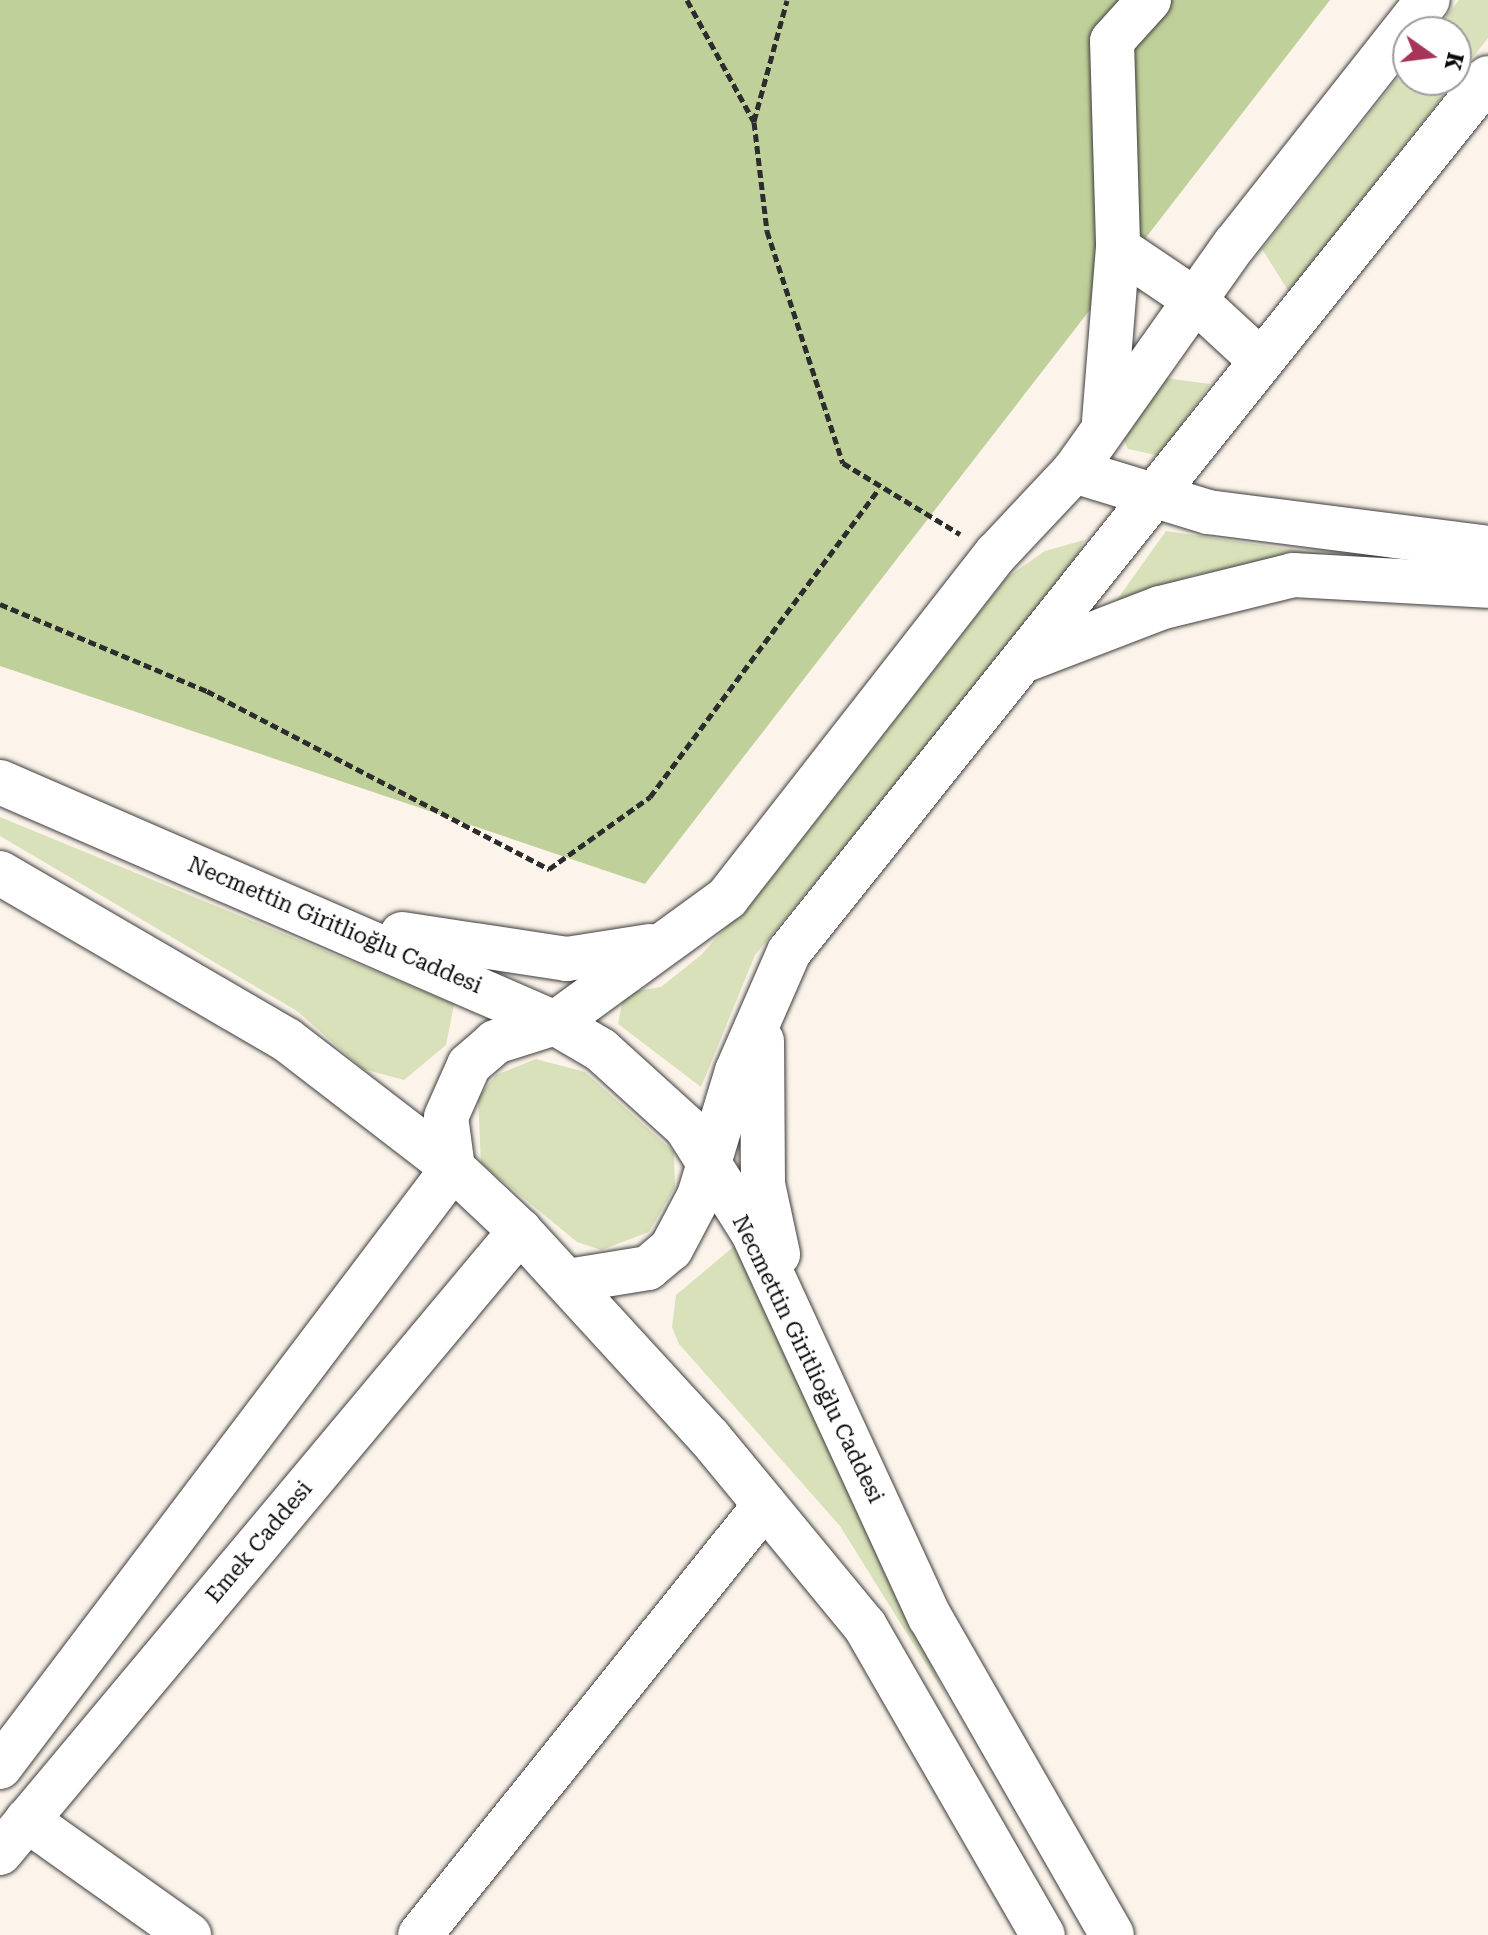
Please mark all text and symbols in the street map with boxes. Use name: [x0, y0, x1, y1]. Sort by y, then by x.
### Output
north arrow: [1392, 16, 1472, 96]
text: K: [1440, 50, 1468, 73]
street label: Necmettin Giritlioğlu Caddesi: [184, 851, 486, 999]
street label: Necmettin Giritlioğlu Caddesi: [727, 1211, 889, 1507]
street label: Emek Caddesi: [200, 1476, 318, 1608]

